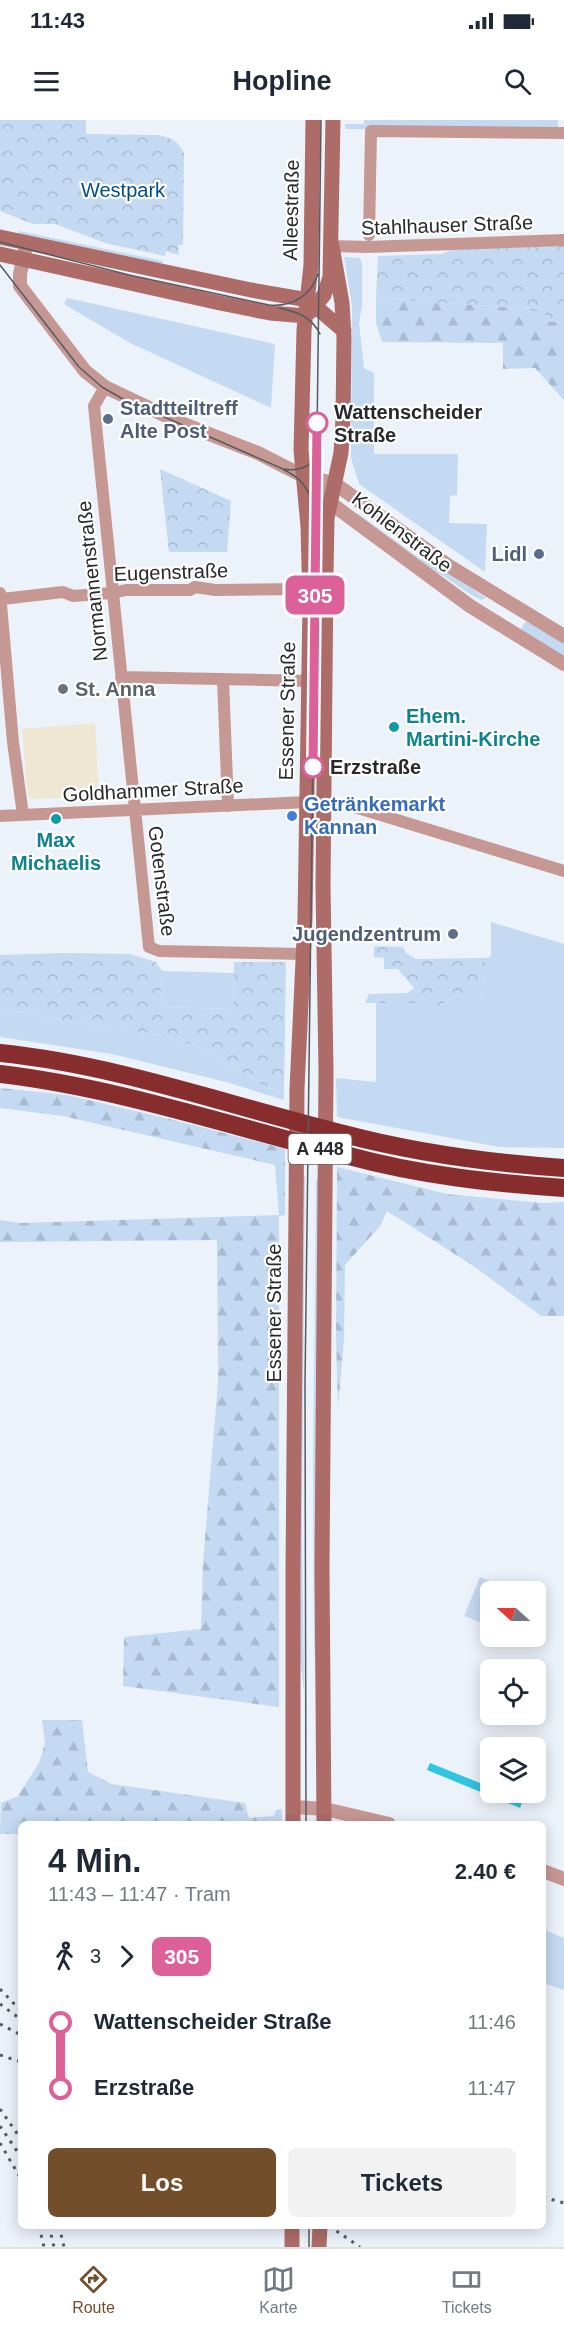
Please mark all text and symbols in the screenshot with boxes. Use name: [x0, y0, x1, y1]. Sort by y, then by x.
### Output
text: 11:43: [30, 8, 85, 33]
icon: menu: [30, 65, 63, 98]
icon: search: [501, 65, 534, 98]
text: Hopline: [233, 66, 332, 96]
street label: Alleestraße: [279, 159, 303, 261]
park label: Westpark: [81, 179, 166, 201]
street label: Stahlhauser Straße: [361, 211, 533, 239]
place label: Stadtteiltreff Alte Post: [120, 397, 238, 442]
place label: Wattenscheider Straße: [334, 401, 482, 446]
marker: Stadtteiltreff Alte Post: [101, 412, 115, 426]
marker: Wattenscheider Straße: [306, 412, 328, 434]
street label: Kohlenstraße: [348, 487, 456, 577]
street label: Normannenstraße: [73, 500, 111, 662]
place label: Lidl: [491, 543, 527, 565]
marker: Lidl: [532, 547, 546, 561]
street label: Eugenstraße: [113, 559, 229, 585]
line badge: 305: [280, 576, 350, 614]
text: 305: [297, 584, 333, 607]
street label: Essener Straße: [275, 641, 299, 781]
place label: St. Anna: [75, 678, 156, 700]
marker: St. Anna: [56, 682, 70, 696]
place label: Ehem. Martini-Kirche: [406, 705, 540, 750]
marker: Ehem. Martini-Kirche: [387, 720, 401, 734]
marker: Erzstraße: [302, 756, 324, 778]
place label: Erzstraße: [330, 756, 421, 778]
street label: Goldhammer Straße: [62, 774, 244, 806]
place label: Getränkemarkt Kannan: [304, 793, 446, 838]
marker: Getränkemarkt Kannan: [285, 809, 299, 823]
marker: Max Michaelis: [49, 812, 63, 826]
street label: Gotenstraße: [144, 824, 180, 938]
place label: Max Michaelis: [11, 829, 101, 874]
place label: Jugendzentrum: [292, 923, 441, 945]
marker: Jugendzentrum: [446, 927, 460, 941]
road number: A 448: [288, 1134, 352, 1164]
street label: Essener Straße: [263, 1244, 285, 1382]
north arrow: [480, 1581, 546, 1647]
map controls: [480, 1581, 546, 1803]
button: locate: [480, 1659, 546, 1725]
button: layers: [480, 1737, 546, 1803]
text: 4 Min.: [48, 1842, 142, 1879]
text: 2.40 €: [455, 1859, 516, 1884]
text: 11:43 – 11:47 · Tram: [48, 1883, 231, 1905]
icon: walk: [48, 1940, 81, 1973]
icon: forward: [110, 1940, 143, 1973]
text: 3: [90, 1945, 101, 1967]
text: 305: [164, 1945, 199, 1968]
text: Wattenscheider Straße: [94, 2009, 332, 2034]
text: 11:46: [467, 2011, 516, 2033]
text: Erzstraße: [94, 2075, 194, 2100]
text: 11:47: [467, 2077, 516, 2099]
button: Los: [48, 2148, 276, 2217]
button: Tickets: [288, 2148, 516, 2217]
tab: Route: [72, 2263, 115, 2317]
tab: Karte: [259, 2263, 297, 2317]
tab: Tickets: [442, 2263, 492, 2317]

